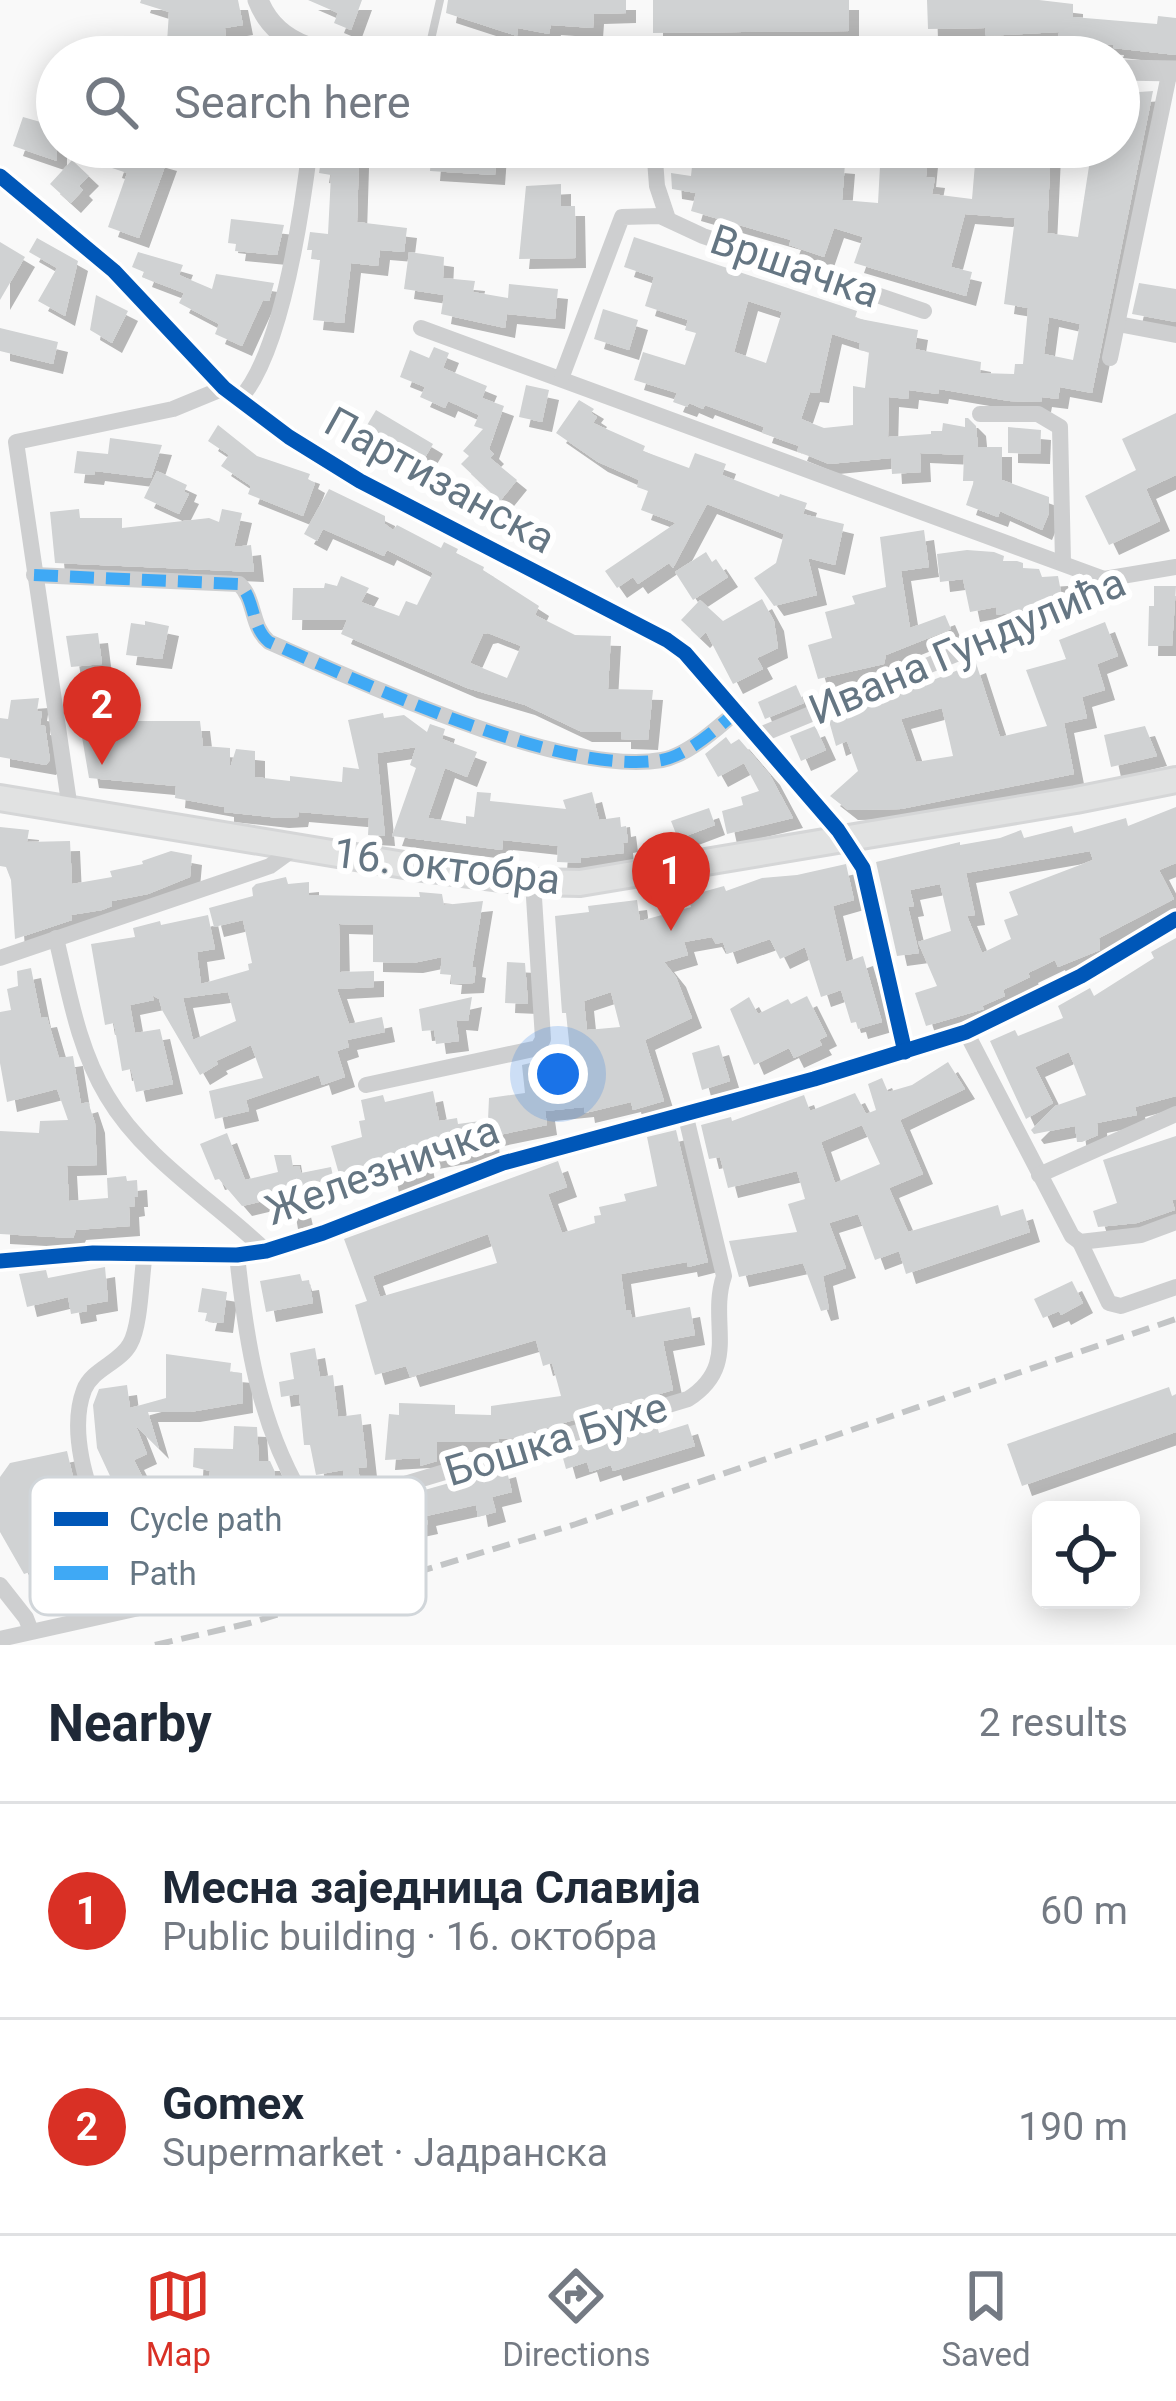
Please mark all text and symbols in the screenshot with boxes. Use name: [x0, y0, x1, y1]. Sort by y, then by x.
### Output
search box: [36, 36, 1140, 168]
icon: search: [78, 69, 144, 135]
text: Search here: [174, 76, 411, 129]
street label: Вршачка: [704, 214, 886, 318]
street label: Партизанска: [317, 397, 563, 563]
street label: Ивана Гундулића: [802, 557, 1132, 735]
pin: 2: [63, 666, 141, 765]
street label: 16. октобра: [331, 828, 563, 904]
pin: 1: [632, 832, 710, 931]
your location: [528, 1044, 588, 1104]
street label: Железничка: [259, 1105, 505, 1235]
street label: Бошка Бухе: [439, 1382, 673, 1496]
legend: [30, 1477, 426, 1615]
text: Cycle path: [129, 1500, 282, 1539]
map controls: [1032, 1501, 1140, 1609]
button: locate: [1032, 1501, 1140, 1609]
text: Path: [129, 1554, 197, 1593]
text: Nearby: [48, 1694, 212, 1753]
text: 2 results: [979, 1700, 1128, 1746]
text: Месна заједница Славија: [162, 1861, 701, 1914]
text: 1: [76, 1888, 98, 1934]
text: 60 m: [1040, 1888, 1128, 1934]
text: Public building · 16. октобра: [162, 1914, 658, 1960]
text: Gomex: [162, 2077, 304, 2130]
text: 2: [76, 2104, 98, 2150]
text: 190 m: [1018, 2104, 1128, 2150]
text: Supermarket · Јадранска: [162, 2130, 608, 2176]
tab: Map: [145, 2263, 211, 2374]
tab: Directions: [502, 2263, 651, 2374]
tab: Saved: [941, 2263, 1031, 2374]

